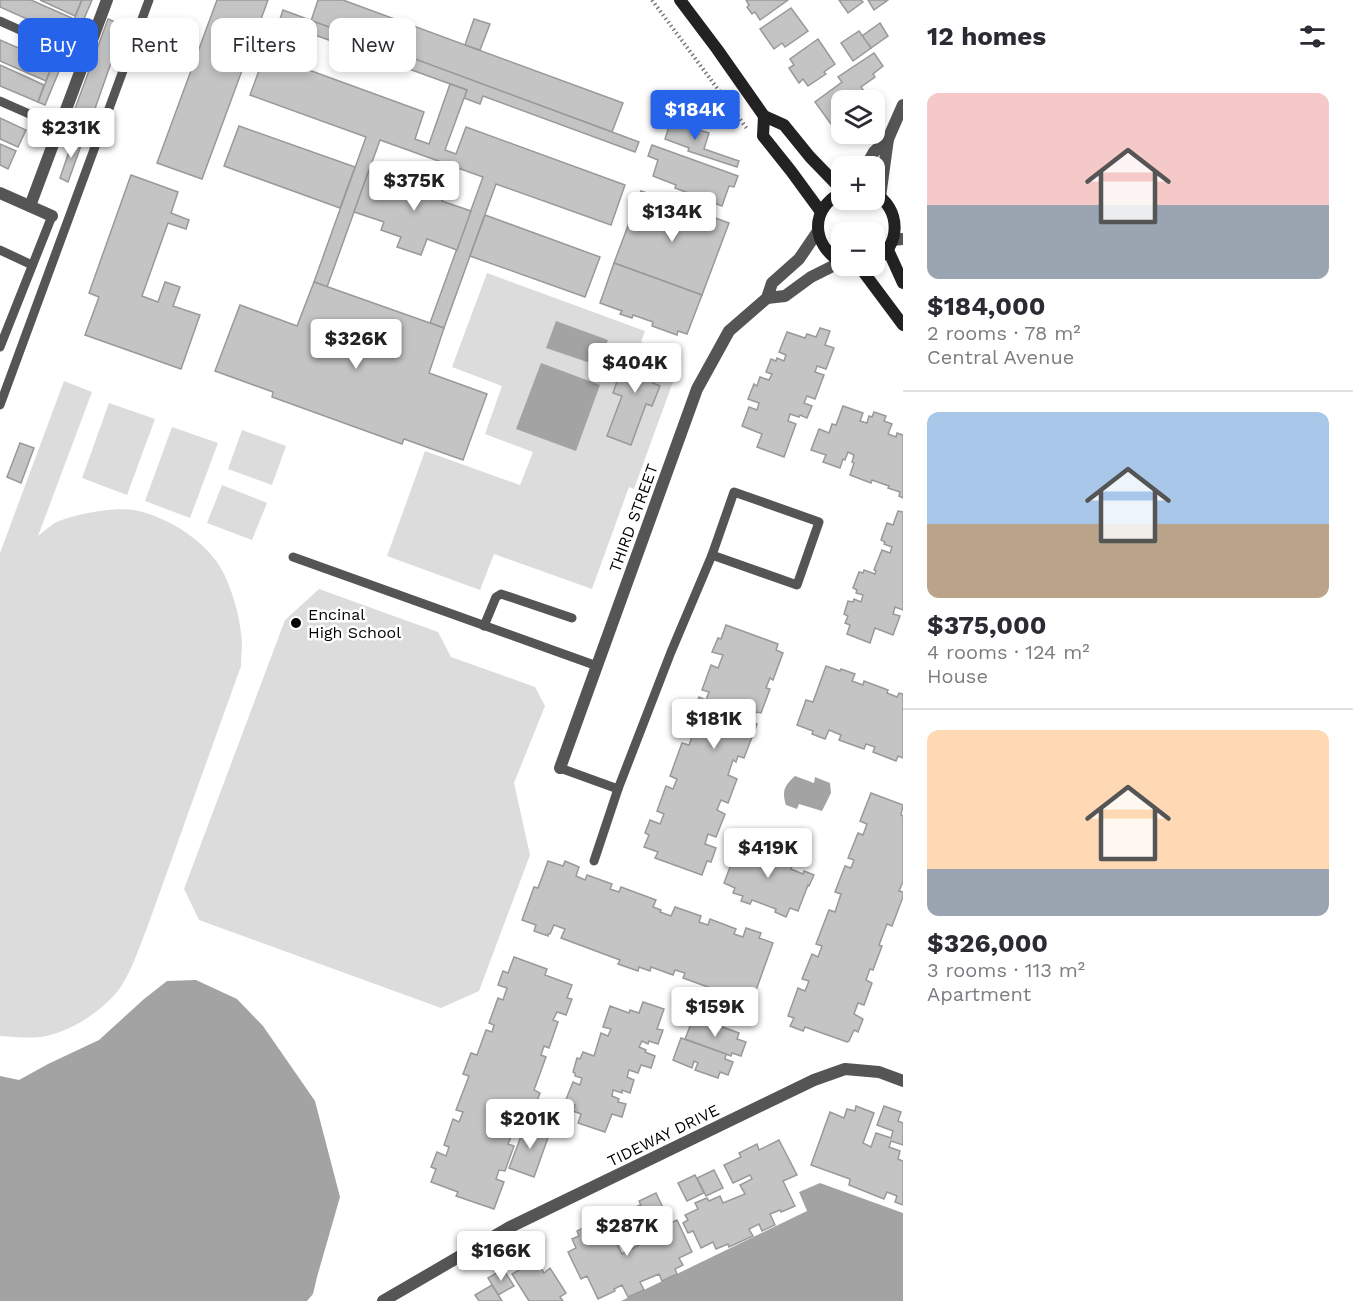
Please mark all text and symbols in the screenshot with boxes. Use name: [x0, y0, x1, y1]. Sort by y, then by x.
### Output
chip: Buy: [18, 18, 98, 72]
chip: Rent: [110, 18, 199, 72]
chip: Filters: [211, 18, 317, 72]
chip: New: [329, 18, 416, 72]
icon: filters: [1296, 20, 1329, 53]
text: 12 homes: [927, 21, 1046, 51]
pin: $184K: [653, 90, 737, 141]
map controls: [831, 90, 885, 276]
button: layers: [831, 90, 885, 144]
text: $184K: [665, 97, 725, 121]
pin: $231K: [29, 108, 113, 159]
text: $231K: [41, 115, 101, 139]
icon: home: [1074, 132, 1182, 240]
button: +: [831, 156, 885, 210]
pin: $375K: [372, 161, 456, 212]
text: $375K: [383, 168, 445, 192]
pin: $134K: [630, 192, 714, 243]
text: $134K: [642, 199, 702, 223]
button: −: [831, 222, 885, 276]
text: $184,000: [927, 291, 1045, 321]
pin: $326K: [314, 319, 398, 370]
text: 2 rooms · 78 m²: [927, 321, 1081, 345]
text: $326K: [325, 326, 387, 350]
pin: $404K: [593, 343, 677, 394]
text: Central Avenue: [927, 345, 1074, 369]
text: $404K: [602, 350, 668, 374]
icon: home: [1074, 451, 1182, 559]
street label: THIRD STREET: [605, 461, 662, 575]
place label: Encinal High School: [308, 605, 401, 642]
text: $375,000: [927, 610, 1047, 640]
marker: Encinal High School: [289, 616, 303, 630]
text: 4 rooms · 124 m²: [927, 640, 1090, 664]
text: House: [927, 664, 988, 688]
pin: $181K: [672, 699, 756, 750]
text: $181K: [686, 706, 742, 730]
icon: home: [1074, 769, 1182, 877]
pin: $419K: [726, 828, 810, 879]
text: $419K: [738, 835, 798, 859]
text: $326,000: [927, 928, 1048, 958]
text: 3 rooms · 113 m²: [927, 958, 1085, 982]
text: Apartment: [927, 982, 1031, 1006]
pin: $159K: [673, 987, 757, 1038]
text: $159K: [685, 994, 745, 1018]
pin: $201K: [488, 1099, 572, 1150]
street label: TIDEWAY DRIVE: [604, 1100, 722, 1171]
text: $201K: [500, 1106, 560, 1130]
pin: $287K: [585, 1206, 669, 1257]
text: $287K: [596, 1213, 658, 1237]
pin: $166K: [459, 1231, 543, 1282]
text: $166K: [471, 1238, 531, 1262]

